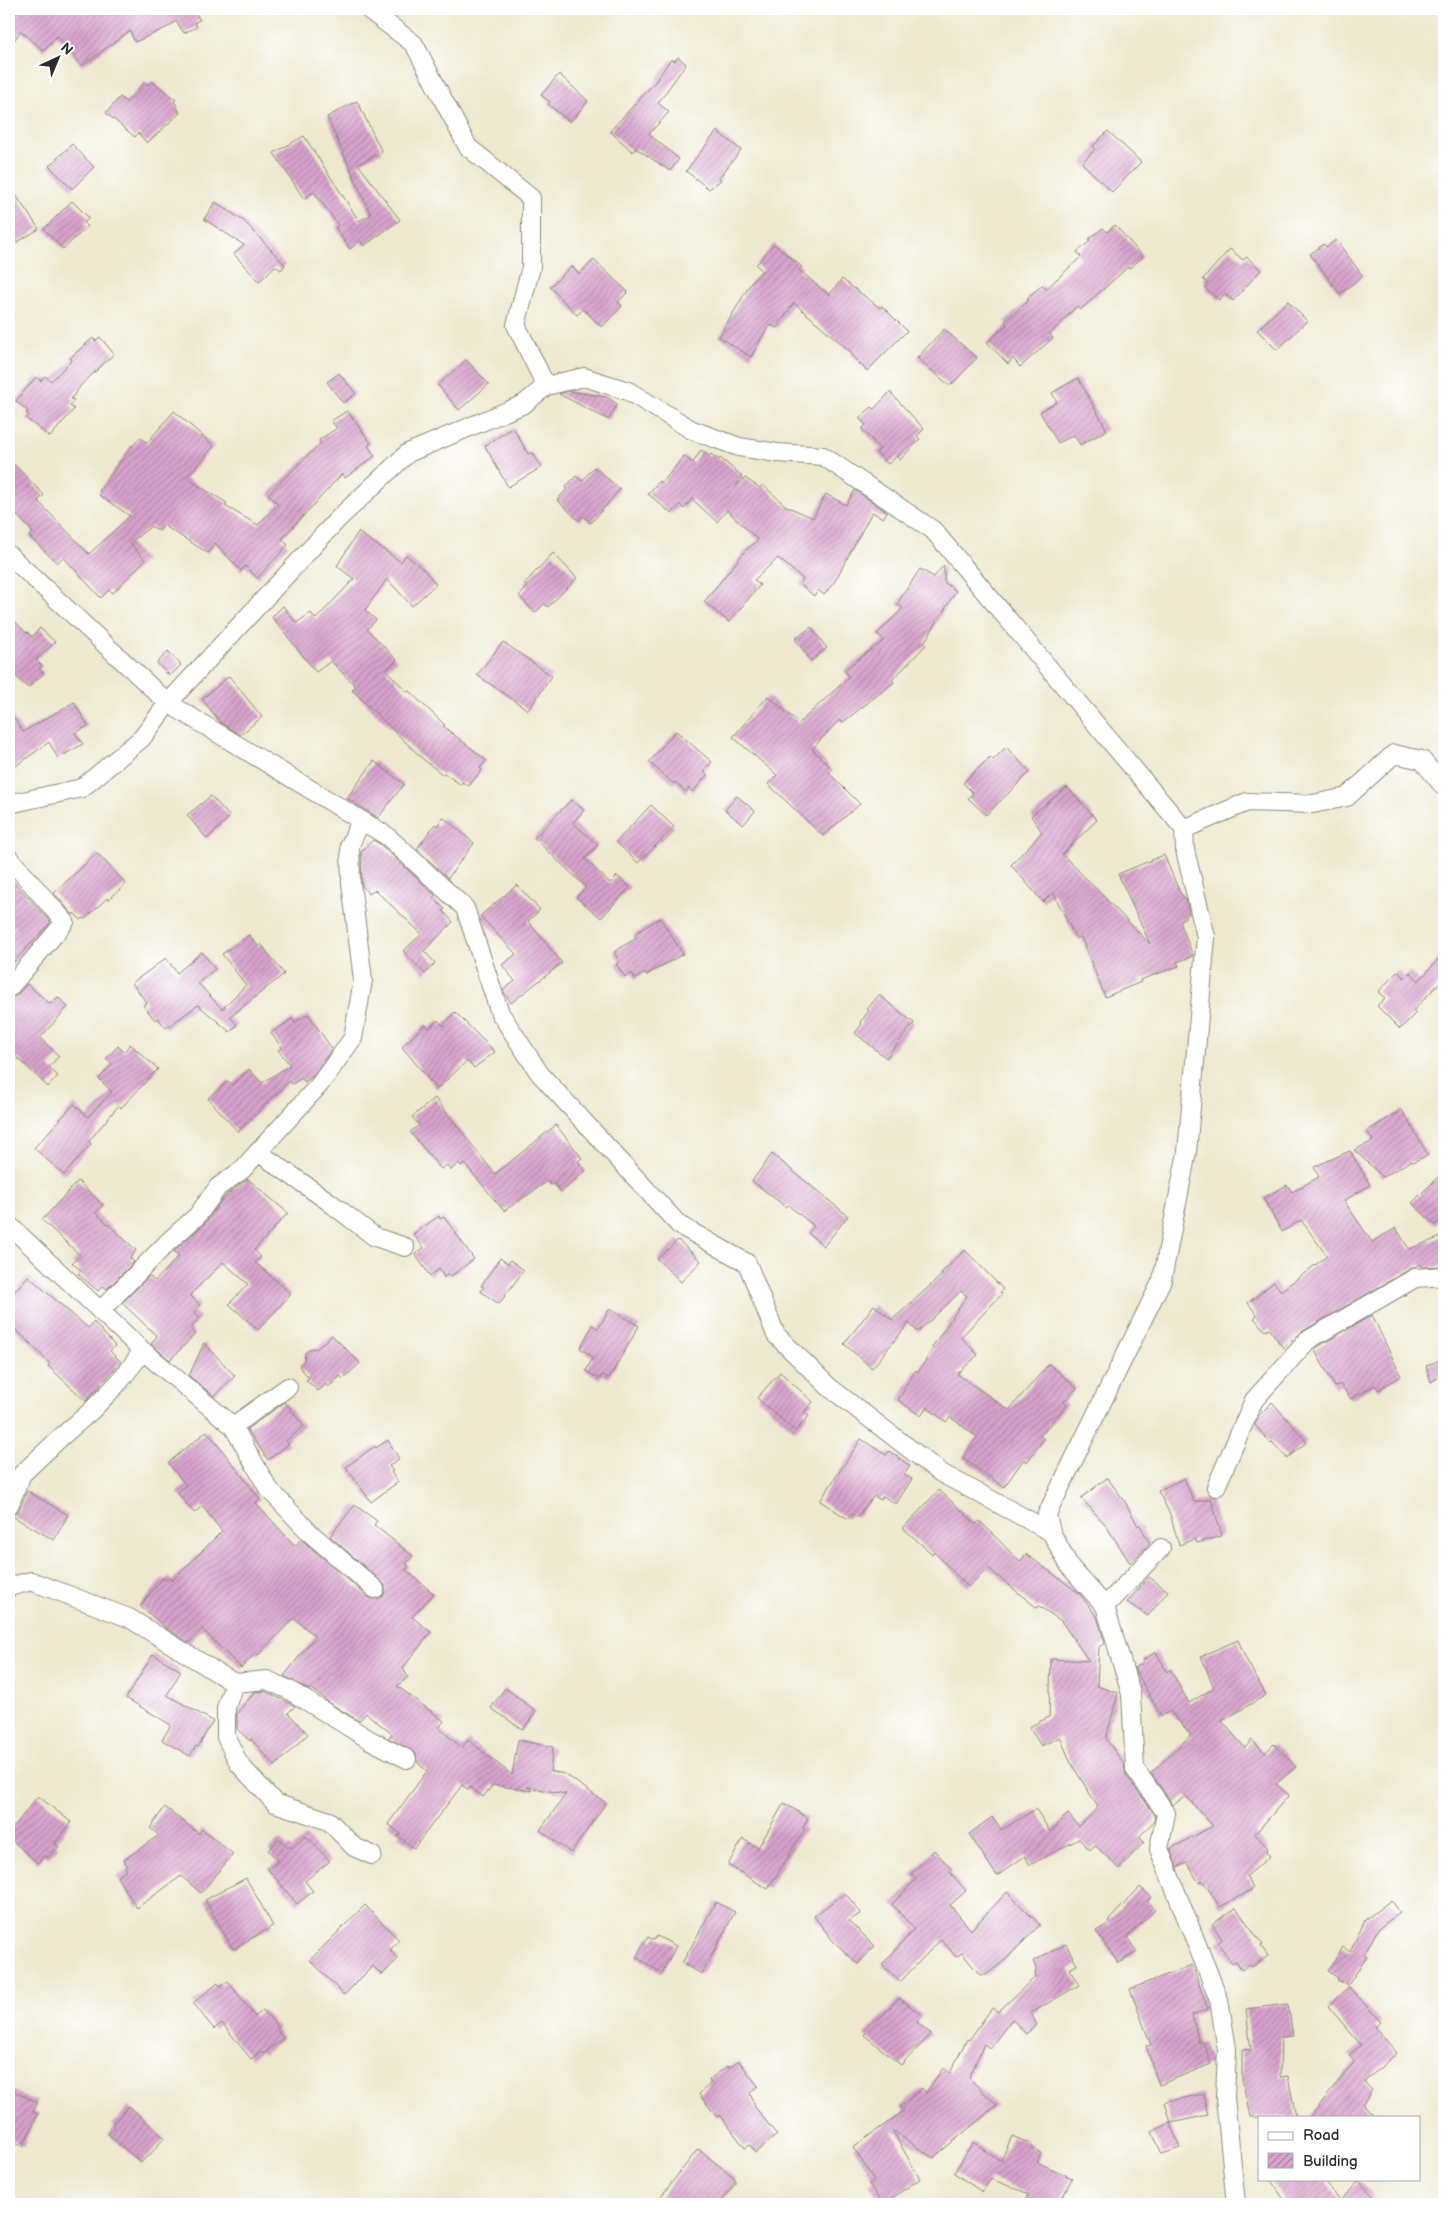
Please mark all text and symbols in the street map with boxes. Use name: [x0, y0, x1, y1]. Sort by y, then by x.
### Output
north arrow: [32, 32, 82, 82]
text: N: [57, 39, 76, 59]
legend: [1258, 2116, 1420, 2180]
text: Road: [1303, 2126, 1339, 2145]
text: Building: [1303, 2152, 1358, 2171]

